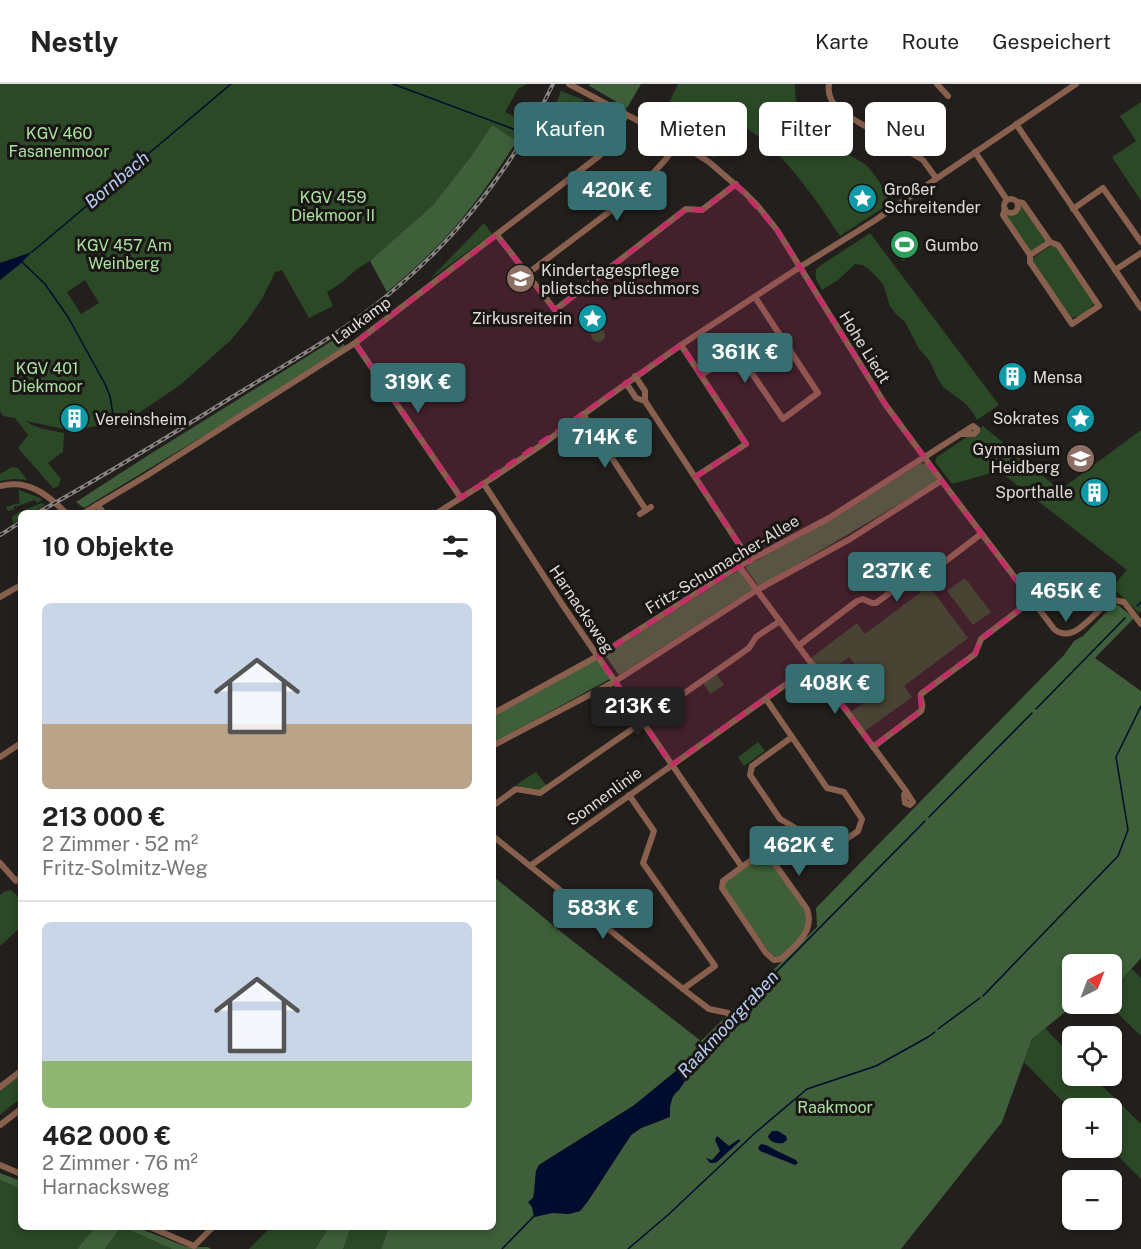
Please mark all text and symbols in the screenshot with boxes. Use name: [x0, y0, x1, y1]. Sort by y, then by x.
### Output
text: Nestly: [30, 25, 118, 58]
text: Karte: [815, 29, 869, 54]
text: Route: [902, 29, 959, 54]
text: Gespeichert: [992, 29, 1111, 54]
chip: Kaufen: [514, 102, 626, 156]
chip: Mieten: [638, 102, 747, 156]
chip: Filter: [759, 102, 853, 156]
chip: Neu: [865, 102, 946, 156]
park label: KGV 460 Fasanenmoor: [9, 124, 109, 161]
water label: Bornbach: [80, 147, 153, 213]
pin: 420K €: [568, 171, 666, 222]
text: 420K €: [582, 178, 652, 202]
place label: Großer Schreitender: [884, 180, 981, 217]
place icon: Großer Schreitender: [847, 182, 879, 214]
park label: KGV 459 Diekmoor II: [291, 188, 375, 225]
sports icon: Gumbo: [888, 229, 920, 261]
park label: KGV 457 Am Weinberg: [76, 236, 172, 273]
place label: Gumbo: [925, 236, 979, 255]
place label: Kindertagespflege plietsche plüschmors: [541, 261, 699, 298]
school or university icon: Kindertagespflege plietsche plüschmors: [504, 263, 536, 295]
street label: Laukamp: [328, 293, 394, 348]
place icon: Zirkusreiterin: [577, 302, 609, 334]
street label: Hohe Liedt: [835, 308, 894, 387]
place label: Zirkusreiterin: [472, 309, 572, 328]
pin: 361K €: [696, 333, 794, 384]
text: 361K €: [712, 340, 778, 364]
park label: KGV 401 Diekmoor: [11, 359, 83, 396]
building icon: Mensa: [996, 361, 1028, 393]
pin: 319K €: [369, 363, 467, 414]
place label: Mensa: [1033, 368, 1082, 387]
text: 319K €: [385, 370, 451, 394]
place icon: Sokrates: [1064, 402, 1096, 434]
building icon: Vereinsheim: [58, 403, 90, 435]
place label: Sokrates: [993, 409, 1059, 428]
place label: Vereinsheim: [95, 410, 187, 429]
pin: 714K €: [556, 418, 654, 469]
text: 714K €: [572, 425, 638, 449]
place label: Gymnasium Heidberg: [973, 440, 1060, 477]
school or university icon: Gymnasium Heidberg: [1065, 442, 1097, 474]
building icon: Sporthalle: [1078, 476, 1110, 508]
place label: Sporthalle: [995, 483, 1073, 502]
street label: Fritz-Schumacher-Allee: [642, 511, 803, 618]
icon: filters: [439, 530, 472, 563]
text: 10 Objekte: [42, 531, 174, 562]
pin: 237K €: [848, 552, 946, 603]
text: 237K €: [862, 559, 932, 583]
street label: Harnacksweg: [545, 562, 618, 657]
pin: 465K €: [1017, 572, 1115, 623]
text: 465K €: [1030, 579, 1102, 603]
icon: home: [203, 642, 311, 750]
pin: 408K €: [786, 664, 884, 715]
text: 408K €: [799, 671, 871, 695]
pin: 213K €: [589, 687, 687, 738]
text: 213K €: [605, 694, 671, 718]
street label: Sonnenlinie: [563, 763, 645, 830]
text: 213 000 €: [42, 801, 166, 832]
pin: 462K €: [750, 826, 848, 877]
text: 2 Zimmer · 52 m²: [42, 832, 198, 856]
text: 462K €: [764, 833, 834, 857]
text: Fritz-Solmitz-Weg: [42, 856, 208, 880]
pin: 583K €: [554, 889, 652, 940]
text: 583K €: [567, 896, 639, 920]
north arrow: [1062, 954, 1122, 1014]
map controls: [1062, 954, 1122, 1230]
icon: home: [203, 961, 311, 1069]
water label: Raakmoorgraben: [673, 966, 783, 1081]
button: locate: [1062, 1026, 1122, 1086]
park label: Raakmoor: [797, 1098, 873, 1117]
button: +: [1062, 1098, 1122, 1158]
text: 462 000 €: [42, 1120, 172, 1151]
text: 2 Zimmer · 76 m²: [42, 1151, 198, 1175]
button: −: [1062, 1170, 1122, 1230]
text: Harnacksweg: [42, 1175, 170, 1199]

